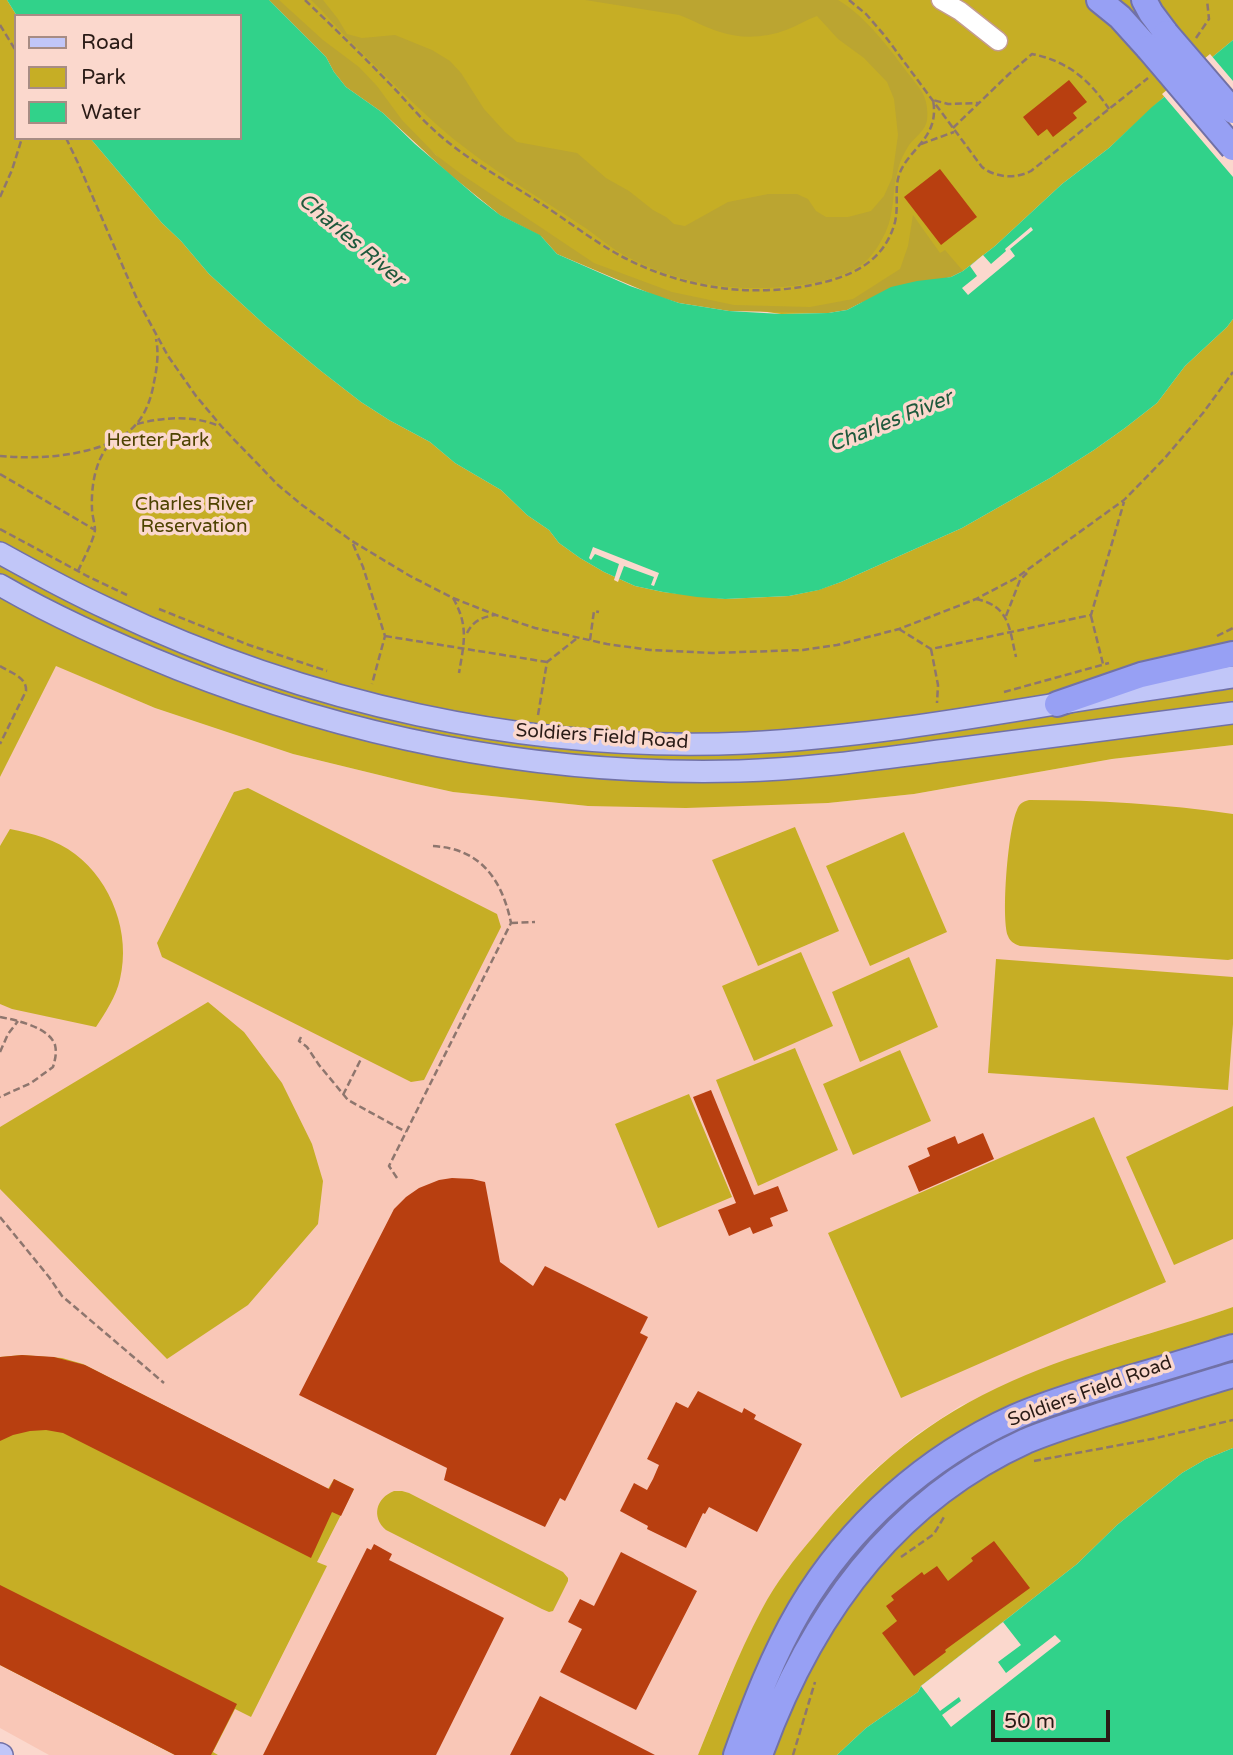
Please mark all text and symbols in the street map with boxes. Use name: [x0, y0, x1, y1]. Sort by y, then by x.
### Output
legend: [14, 14, 242, 140]
text: Road: [81, 30, 134, 55]
text: Park: [81, 65, 126, 90]
text: Water: [81, 100, 141, 125]
water label: Charles River: [293, 188, 409, 292]
water label: Charles River: [826, 386, 956, 458]
park label: Herter Park: [107, 430, 209, 452]
park label: Charles River Reservation: [135, 494, 253, 538]
street label: Soldiers Field Road: [515, 720, 689, 754]
street label: Soldiers Field Road: [1005, 1352, 1175, 1432]
scale bar: [995, 1696, 1114, 1740]
text: 50 m: [1004, 1709, 1055, 1734]

